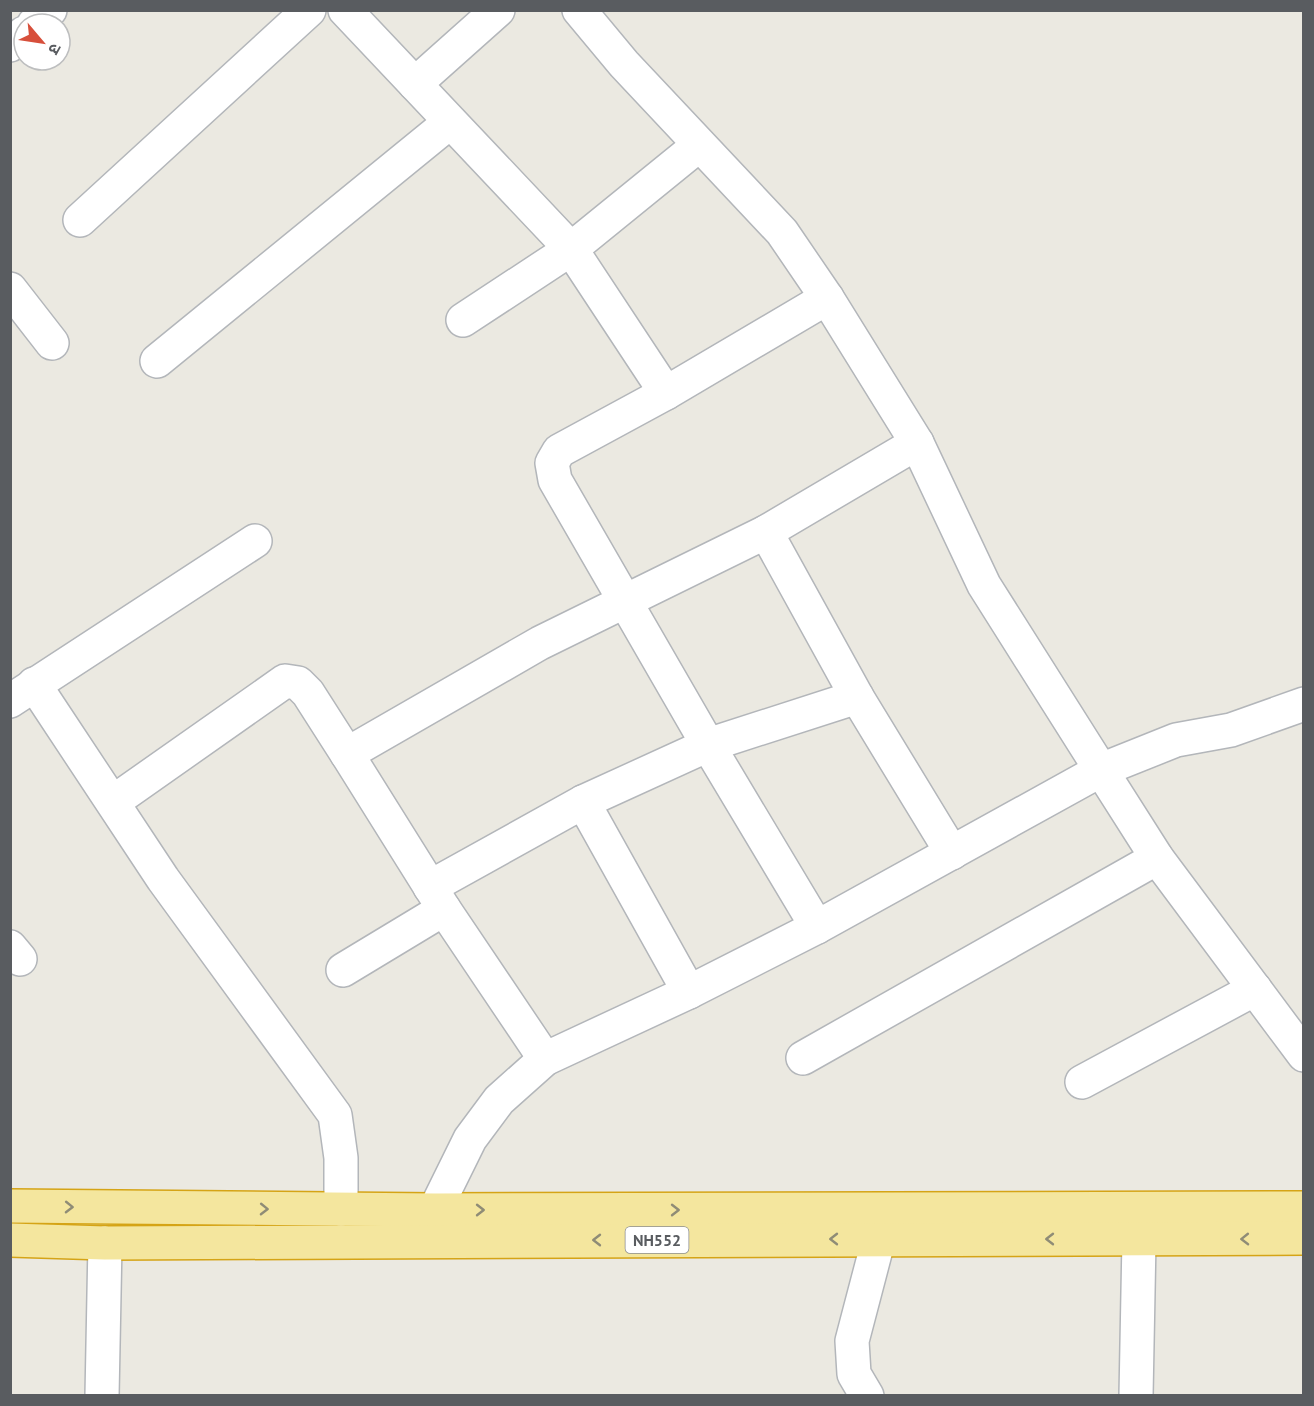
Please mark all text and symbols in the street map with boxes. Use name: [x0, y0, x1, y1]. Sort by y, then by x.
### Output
north arrow: [12, 12, 72, 72]
text: उ: [44, 40, 66, 59]
one-way arrow: [64, 1201, 73, 1213]
one-way arrow: [259, 1203, 268, 1215]
one-way arrow: [475, 1204, 484, 1216]
one-way arrow: [670, 1204, 679, 1216]
road number: NH552: [626, 1227, 688, 1253]
one-way arrow: [830, 1232, 839, 1245]
one-way arrow: [1046, 1233, 1055, 1245]
one-way arrow: [1241, 1233, 1250, 1245]
one-way arrow: [593, 1234, 602, 1246]

